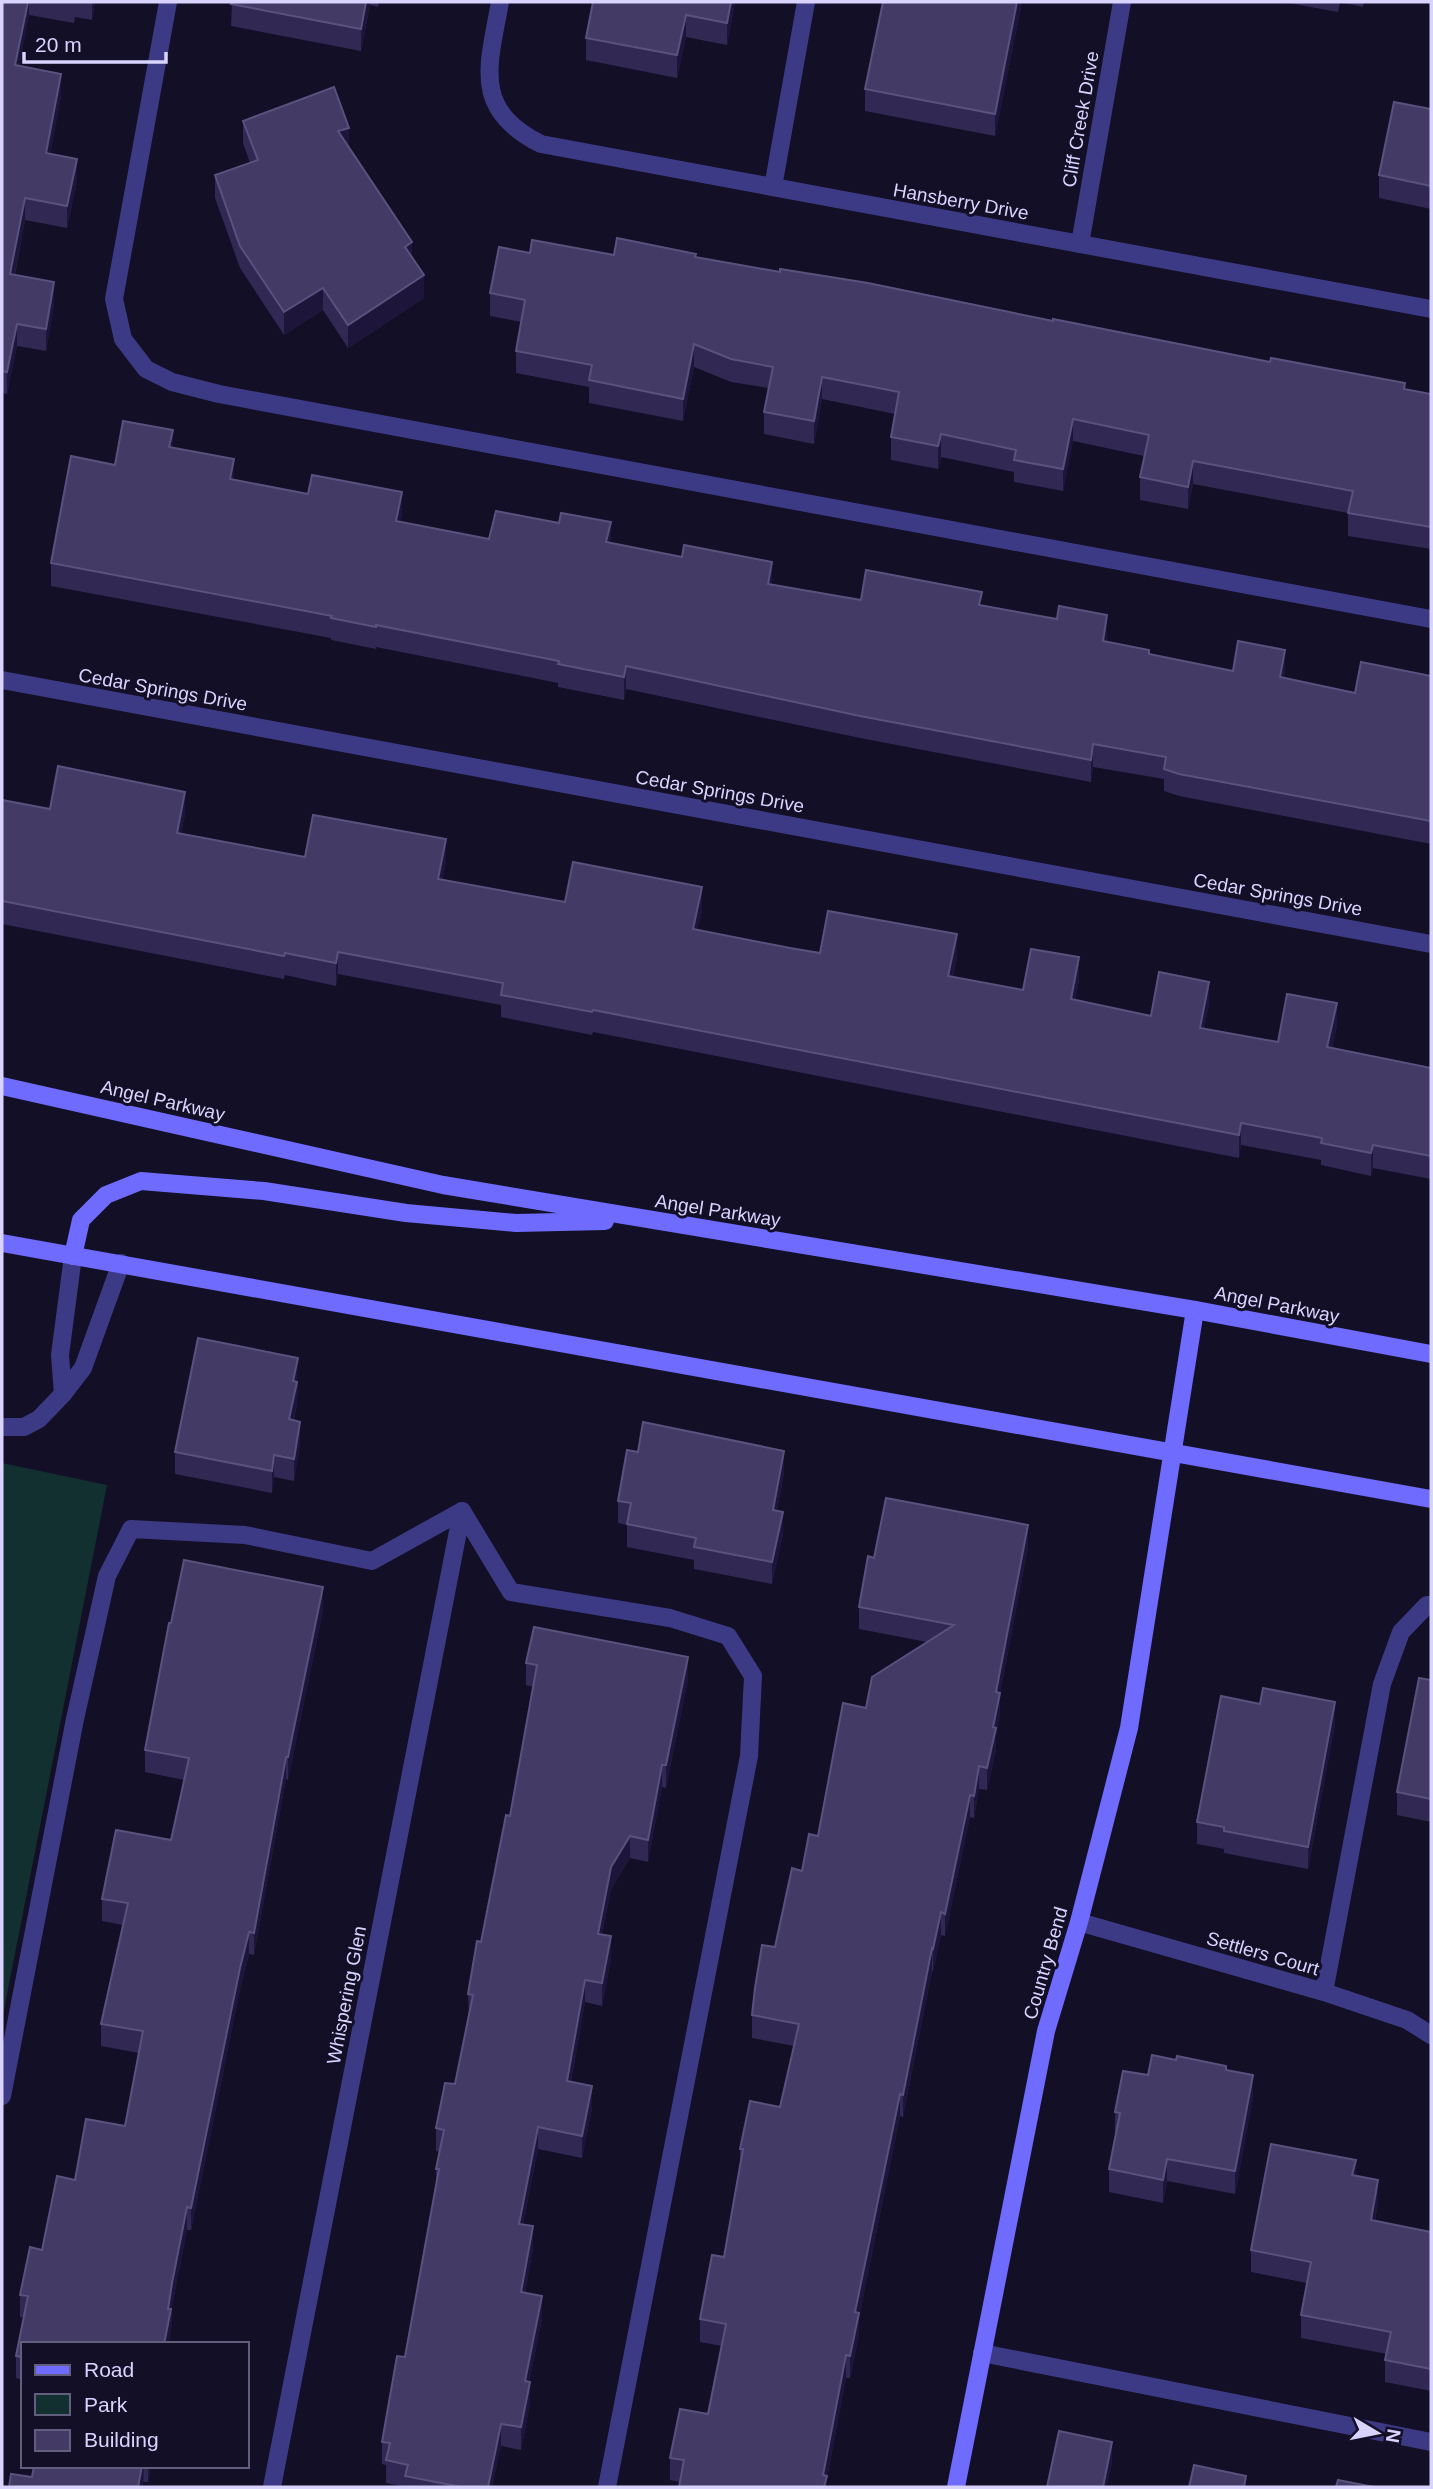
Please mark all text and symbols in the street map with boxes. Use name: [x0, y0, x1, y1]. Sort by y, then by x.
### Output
scale bar: [24, 21, 166, 65]
text: 20 m: [35, 33, 82, 56]
street label: Cliff Creek Drive: [1058, 49, 1103, 189]
street label: Hansberry Drive: [891, 179, 1030, 224]
street label: Cedar Springs Drive: [77, 664, 249, 715]
street label: Cedar Springs Drive: [634, 766, 806, 817]
street label: Cedar Springs Drive: [1192, 869, 1364, 920]
street label: Angel Parkway: [99, 1076, 227, 1125]
street label: Angel Parkway: [654, 1190, 783, 1231]
street label: Angel Parkway: [1213, 1282, 1342, 1327]
street label: Country Bend: [1019, 1904, 1072, 2022]
street label: Whispering Glen: [323, 1924, 370, 2066]
street label: Settlers Court: [1204, 1927, 1322, 1980]
legend: [21, 2342, 248, 2468]
text: Road: [84, 2358, 134, 2381]
text: Park: [84, 2393, 128, 2416]
north arrow: [1342, 2398, 1412, 2468]
text: N: [1382, 2427, 1405, 2444]
text: Building: [84, 2428, 159, 2451]

